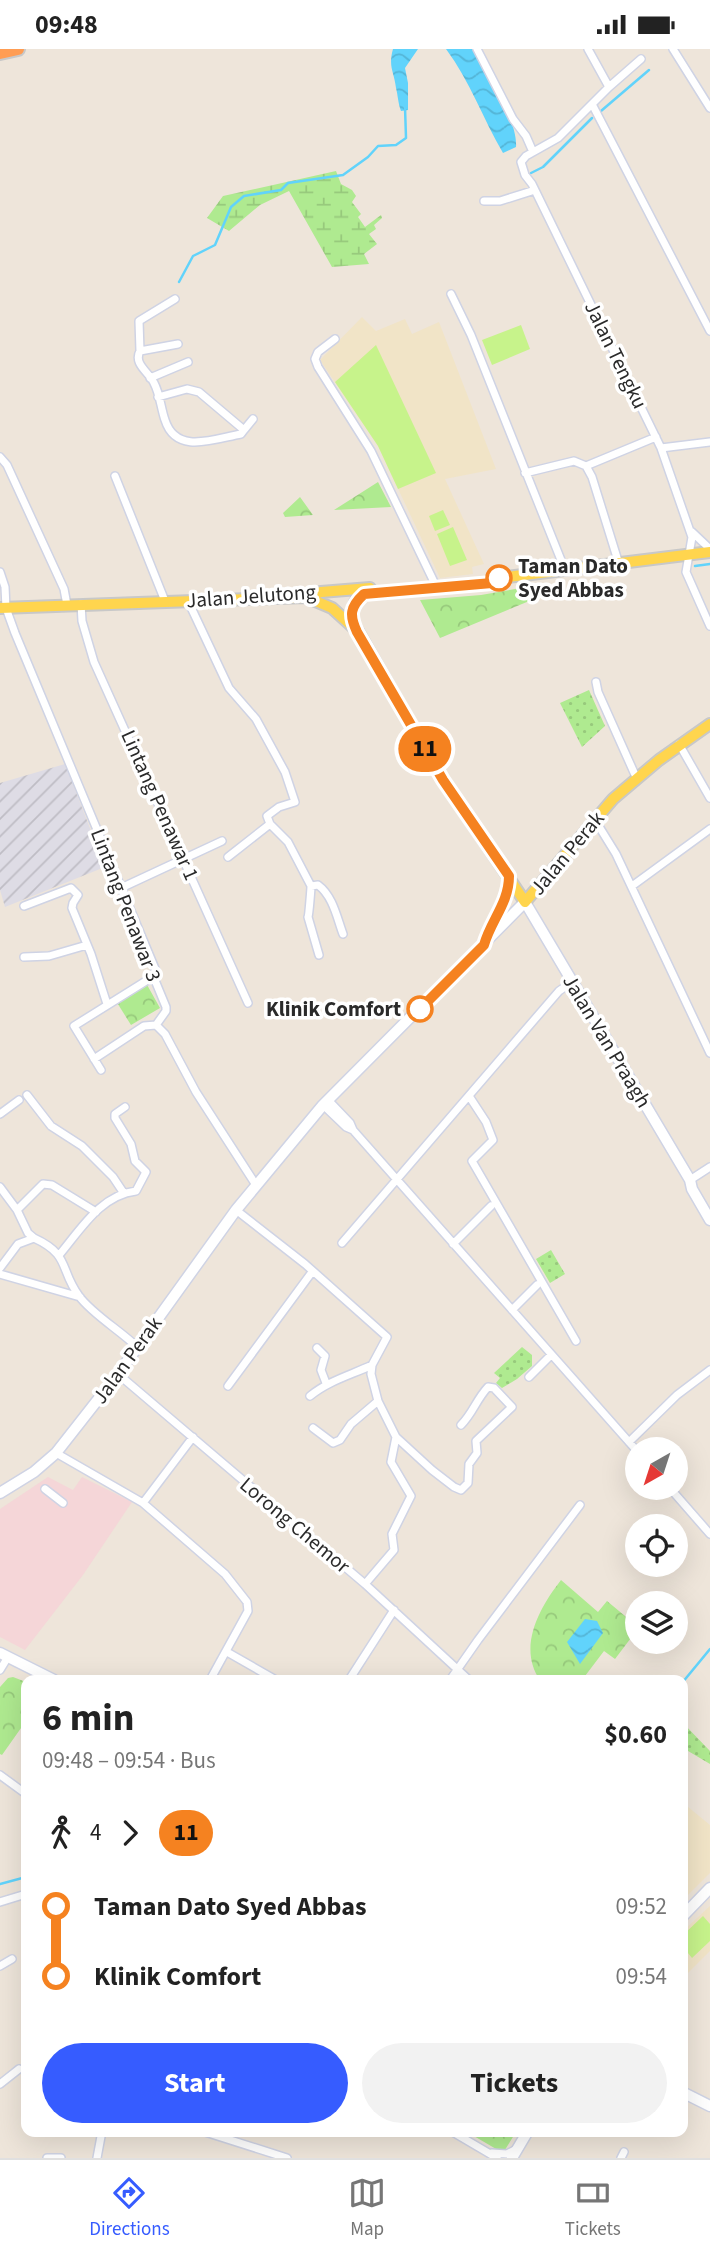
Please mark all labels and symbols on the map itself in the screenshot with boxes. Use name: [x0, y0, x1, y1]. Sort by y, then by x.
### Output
street label: Jalan Tengku: [577, 296, 655, 414]
place label: Taman Dato Syed Abbas: [518, 551, 628, 605]
marker: Taman Dato Syed Abbas: [486, 565, 512, 591]
street label: Jalan Jelutong: [185, 576, 317, 615]
street label: Lintang Penawar 1: [113, 725, 207, 885]
line badge: 11: [394, 726, 457, 772]
street label: Jalan Perak: [523, 804, 612, 902]
street label: Lintang Penawar 3: [83, 824, 169, 986]
street label: Jalan Van Praagh: [555, 969, 659, 1113]
place label: Klinik Comfort: [266, 994, 401, 1024]
marker: Klinik Comfort: [407, 996, 433, 1022]
street label: Jalan Perak: [85, 1310, 169, 1410]
north arrow: [625, 1437, 688, 1500]
street label: Lorong Chemor: [233, 1470, 357, 1581]

